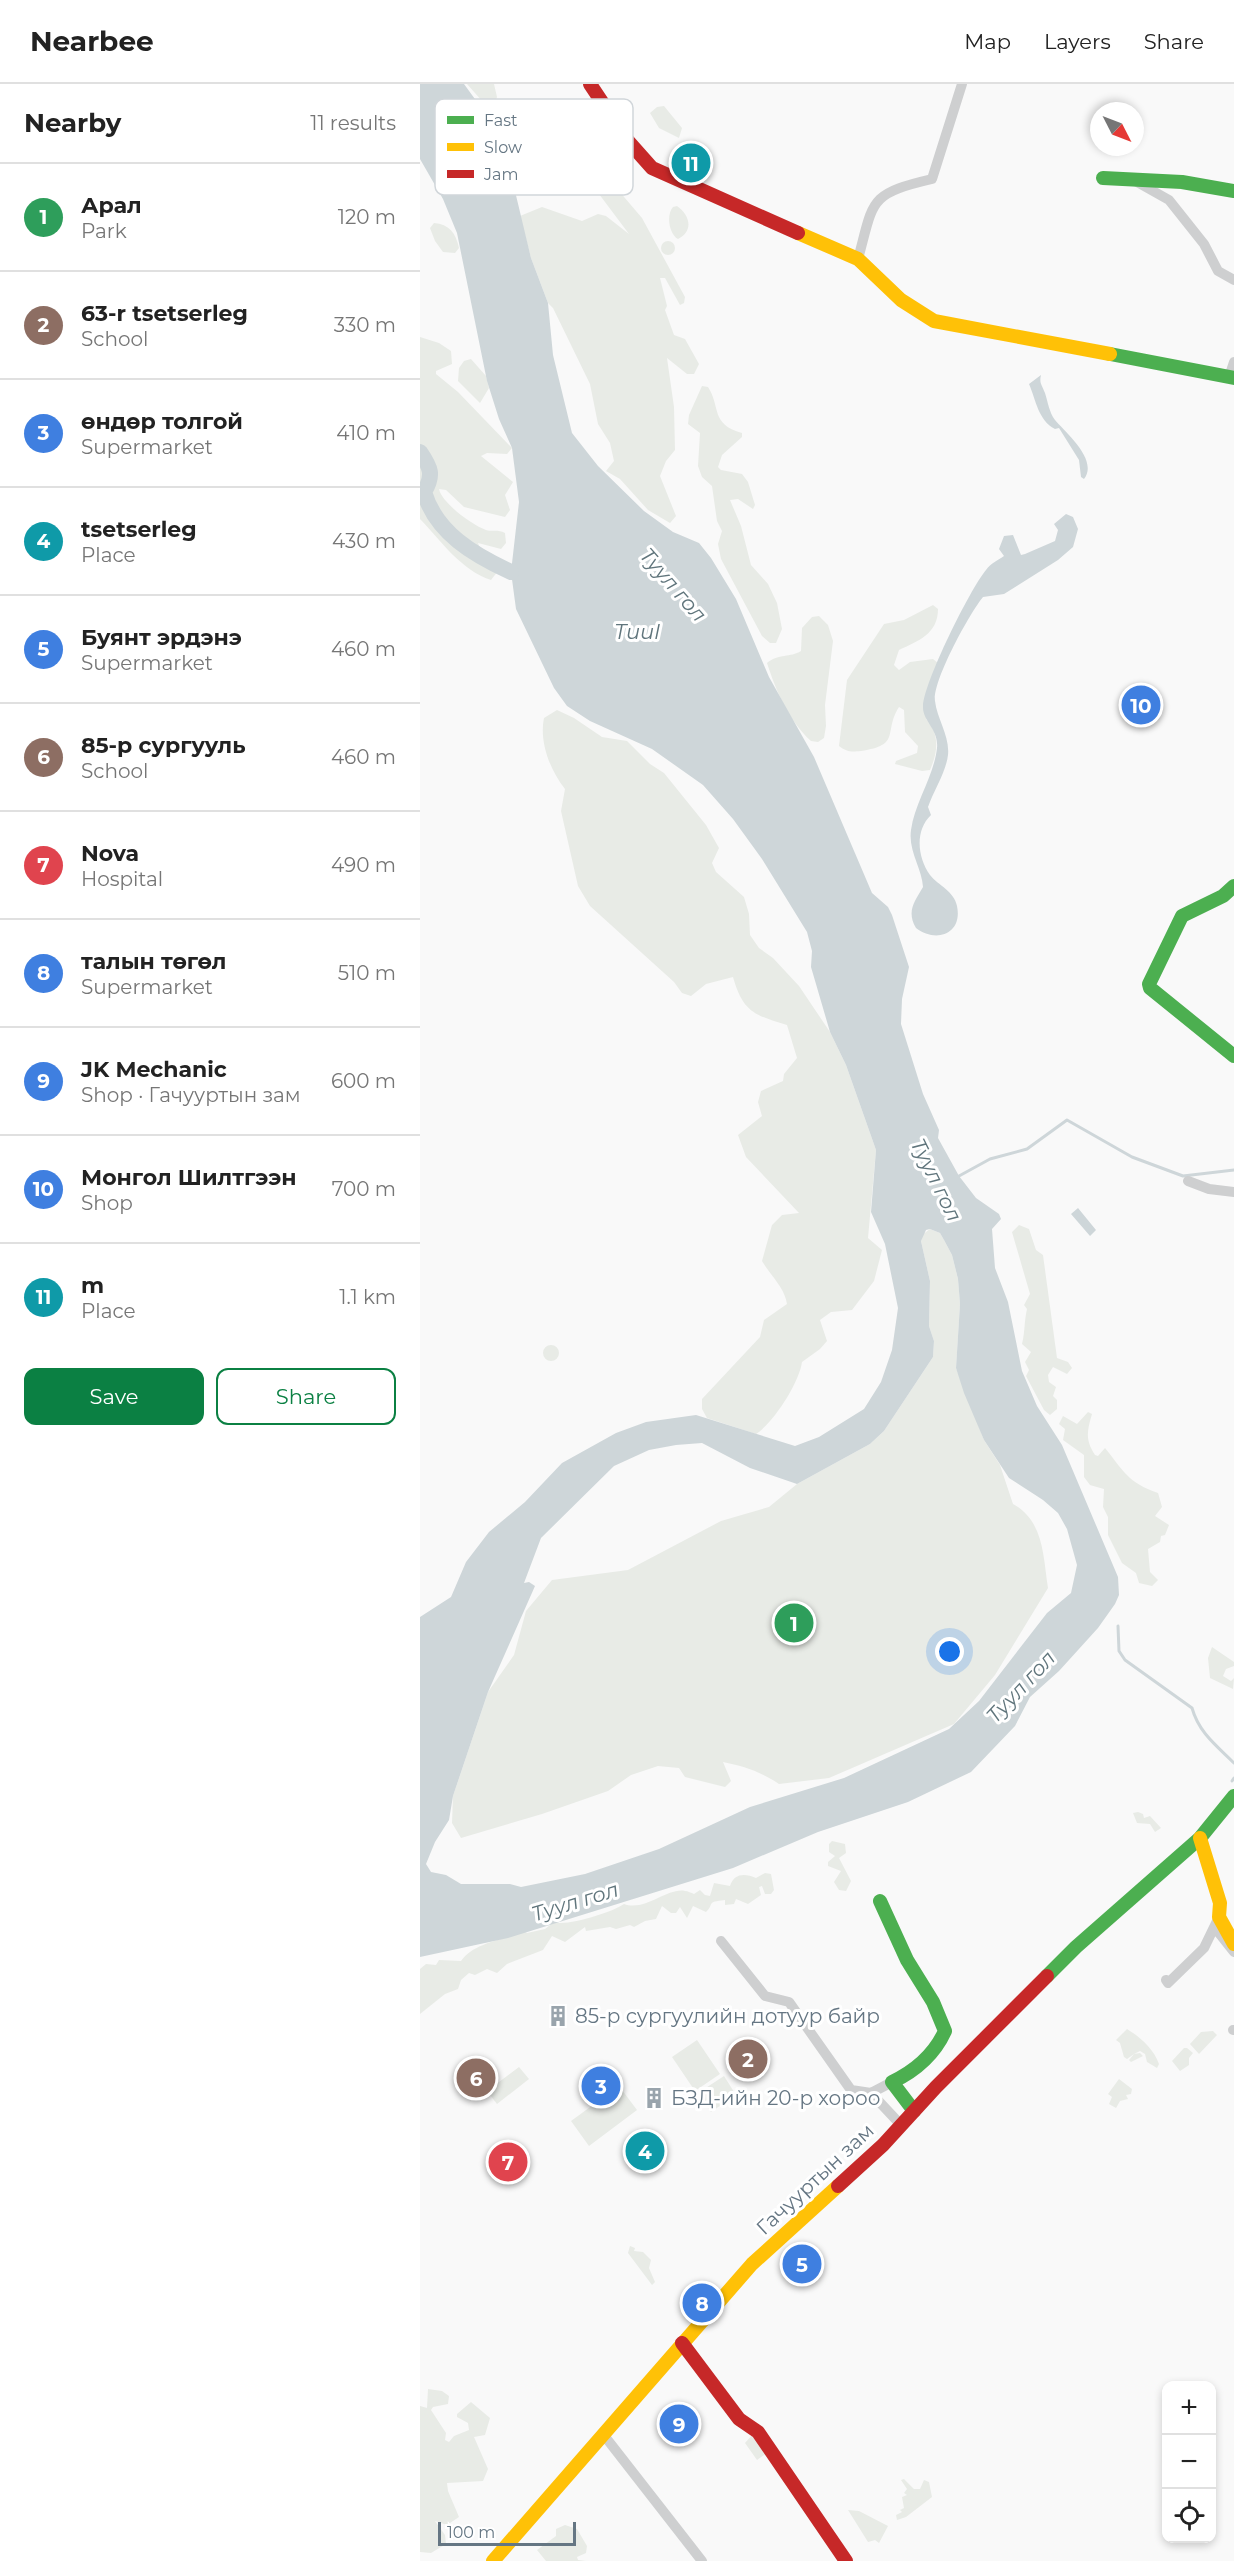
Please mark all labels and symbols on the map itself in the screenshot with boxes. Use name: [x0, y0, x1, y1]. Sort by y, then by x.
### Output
legend: [435, 99, 633, 195]
north arrow: [1090, 102, 1144, 156]
text: Fast: [484, 111, 518, 130]
text: Slow: [484, 138, 522, 157]
pin: 11: [672, 140, 710, 185]
text: Jam: [483, 165, 518, 184]
water label: Туул гол: [635, 543, 712, 627]
water label: Tuul: [614, 619, 660, 644]
pin: 10: [1122, 682, 1160, 728]
water label: Туул гол: [906, 1134, 967, 1225]
pin: 1: [774, 1600, 814, 1646]
your location: [935, 1637, 964, 1666]
water label: Туул гол: [981, 1645, 1060, 1728]
water label: Туул гол: [528, 1876, 621, 1927]
building icon: 85-р сургуулийн дотуур байр: [546, 2004, 570, 2028]
place label: 85-р сургуулийн дотуур байр: [575, 2004, 880, 2028]
pin: 2: [728, 2036, 768, 2082]
pin: 6: [456, 2056, 496, 2100]
pin: 3: [582, 2064, 621, 2108]
building icon: БЗД-ийн 20-р хороо: [642, 2086, 666, 2110]
place label: БЗД-ийн 20-р хороо: [671, 2086, 880, 2110]
street label: Гачууртын зам: [751, 2118, 879, 2240]
pin: 4: [626, 2128, 664, 2174]
pin: 7: [488, 2140, 527, 2184]
pin: 5: [782, 2242, 821, 2286]
pin: 8: [682, 2280, 722, 2326]
pin: 9: [660, 2402, 698, 2446]
scale bar: [438, 2519, 576, 2546]

